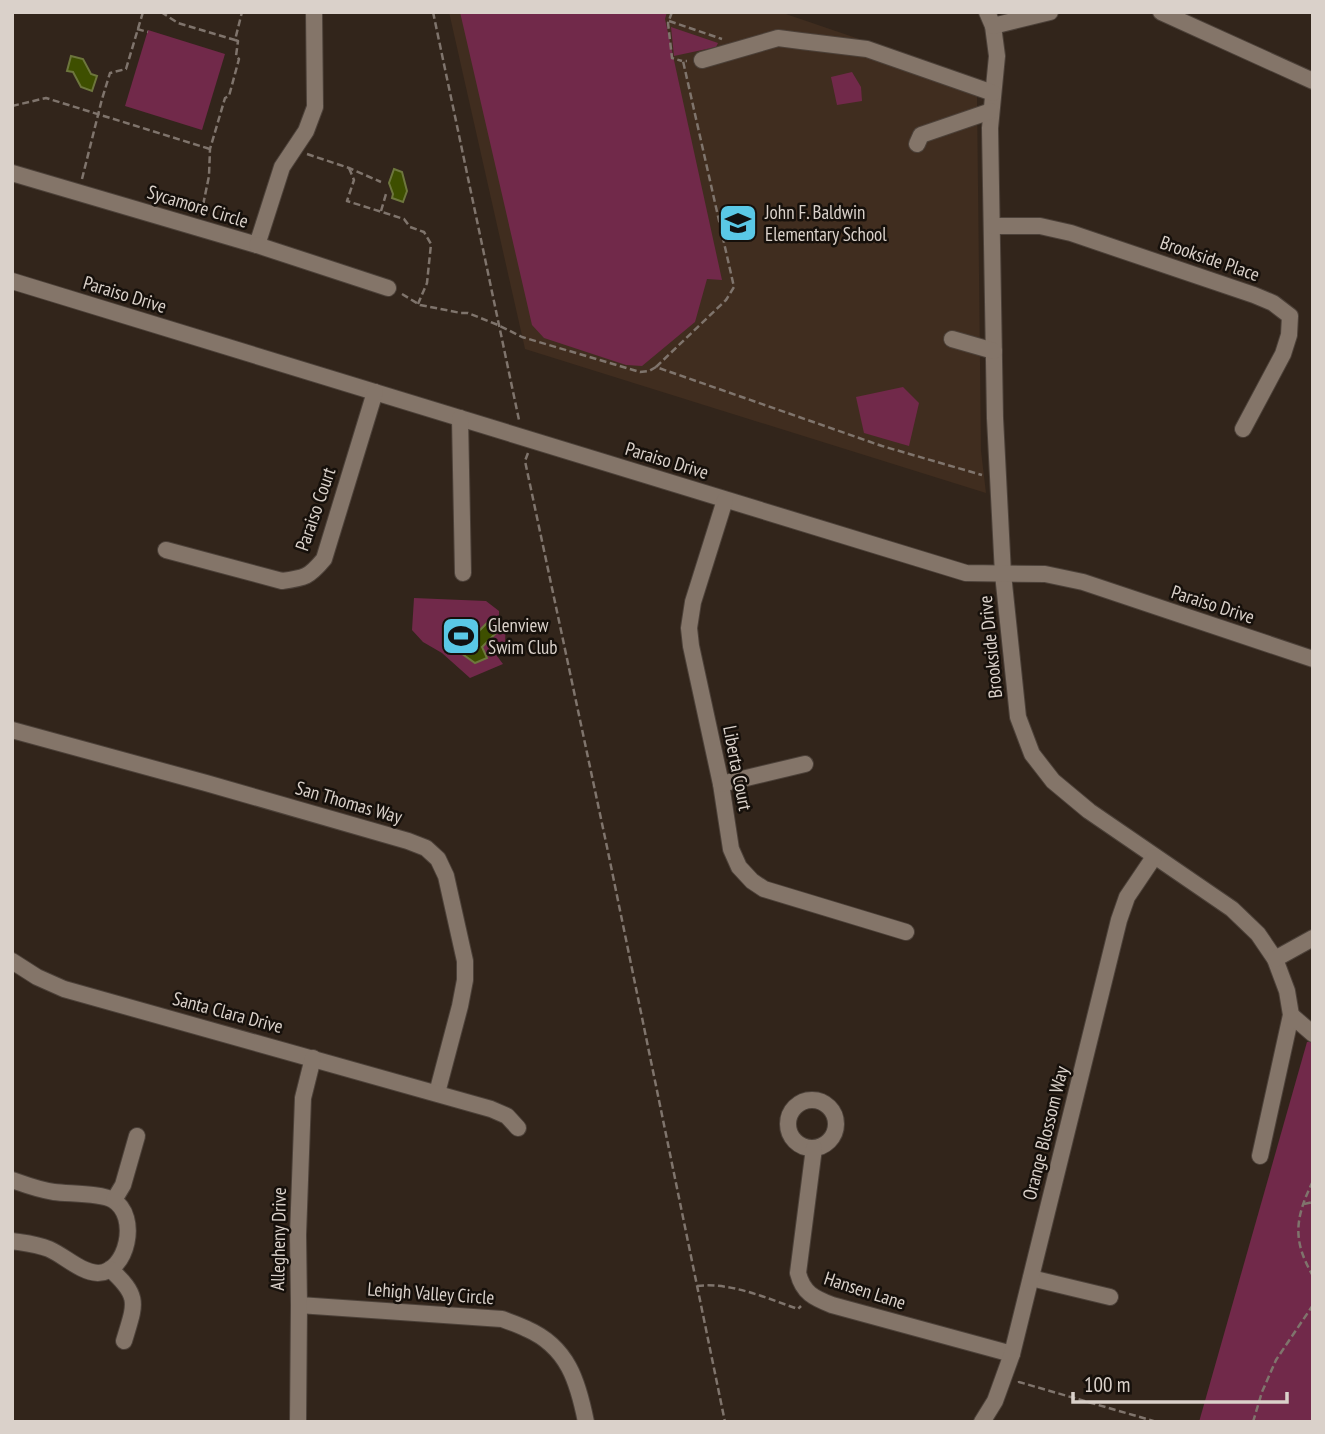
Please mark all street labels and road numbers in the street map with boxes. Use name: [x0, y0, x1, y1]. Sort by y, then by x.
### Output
street label: Sycamore Circle: [145, 179, 252, 233]
street label: Brookside Place: [1157, 230, 1263, 286]
street label: Paraiso Drive: [80, 270, 170, 318]
street label: Paraiso Drive: [622, 436, 712, 484]
street label: Paraiso Court: [290, 463, 341, 554]
street label: Paraiso Drive: [1169, 579, 1258, 629]
street label: Brookside Drive: [973, 594, 1007, 700]
street label: Liberta Court: [718, 723, 758, 813]
street label: San Thomas Way: [293, 775, 406, 829]
street label: Santa Clara Drive: [170, 986, 286, 1038]
street label: Orange Blossom Way: [1017, 1063, 1073, 1202]
street label: Allegheny Drive: [265, 1187, 291, 1291]
street label: Hansen Lane: [821, 1266, 909, 1314]
street label: Lehigh Valley Circle: [367, 1277, 495, 1309]

